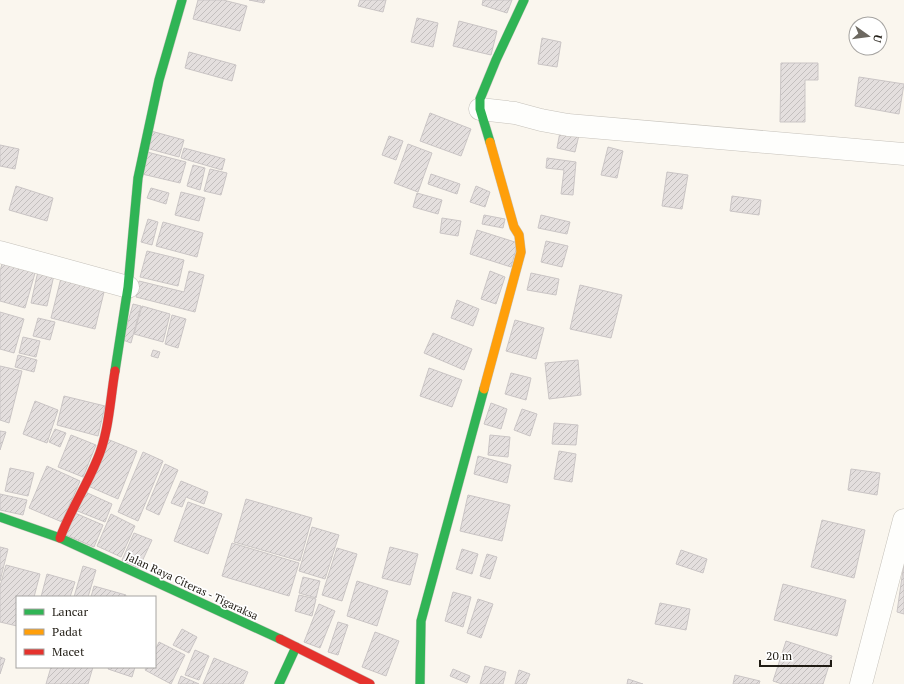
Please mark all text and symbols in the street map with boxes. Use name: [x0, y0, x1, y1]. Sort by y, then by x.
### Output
north arrow: [848, 16, 888, 56]
text: U: [870, 33, 885, 44]
street label: Jalan Raya Citeras - Tigaraksa: [123, 549, 261, 623]
legend: [16, 596, 156, 668]
text: Lancar: [52, 604, 88, 619]
text: Padat: [52, 624, 83, 639]
scale bar: [760, 642, 831, 668]
text: Macet: [52, 644, 85, 659]
text: 20 m: [766, 648, 793, 663]

